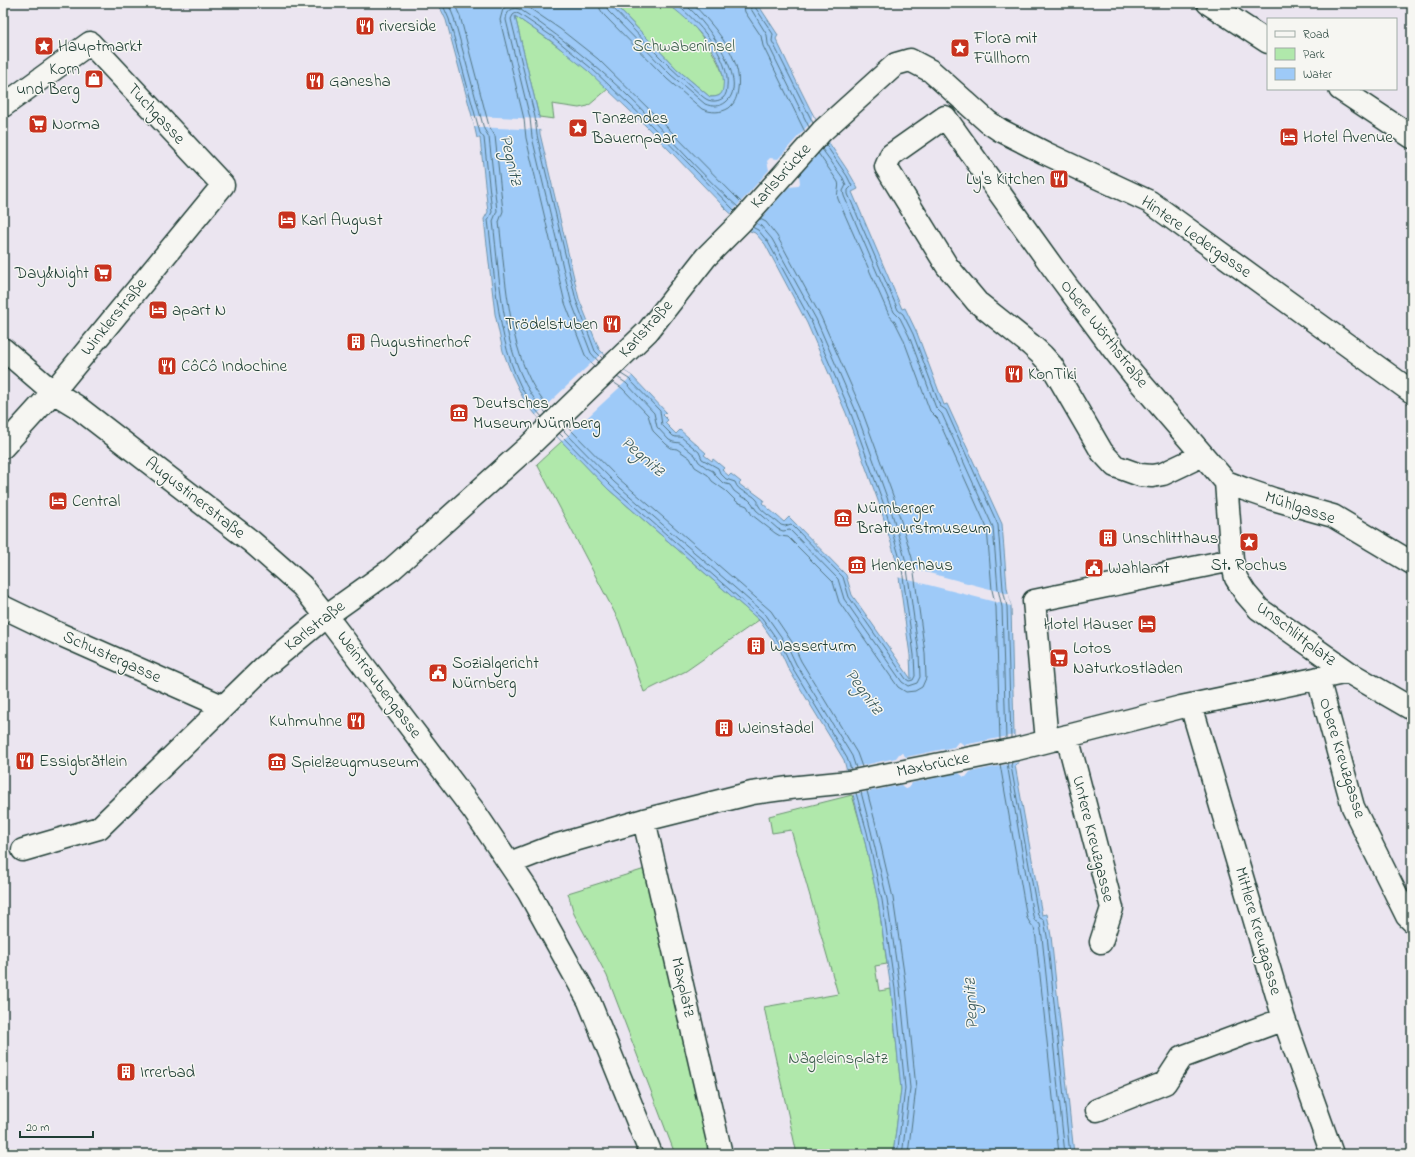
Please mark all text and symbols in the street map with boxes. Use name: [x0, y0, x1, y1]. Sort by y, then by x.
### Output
place label: riverside: [379, 14, 437, 39]
restaurant icon: riverside: [354, 15, 376, 37]
legend: [1267, 18, 1397, 90]
place label: Flora mit Füllhorn: [973, 26, 1038, 71]
text: Road: [1303, 26, 1329, 44]
place label: Hauptmarkt: [58, 34, 143, 59]
park label: Schwabeninsel: [633, 34, 735, 59]
place icon: Hauptmarkt: [33, 35, 55, 57]
place icon: Flora mit Füllhorn: [949, 37, 971, 59]
text: Park: [1303, 46, 1325, 64]
place label: Korn und Berg: [16, 57, 80, 104]
text: Water: [1303, 66, 1332, 84]
shop icon: Korn und Berg: [83, 68, 105, 90]
place label: Ganesha: [329, 69, 391, 94]
restaurant icon: Ganesha: [304, 70, 326, 92]
street label: Tuchgasse: [120, 78, 191, 152]
place label: Tanzendes Bauernpaar: [591, 106, 677, 151]
place label: Norma: [52, 112, 100, 137]
supermarket icon: Norma: [27, 113, 49, 135]
place icon: Tanzendes Bauernpaar: [567, 117, 589, 139]
place label: Hotel Avenue: [1303, 125, 1393, 150]
hotel icon: Hotel Avenue: [1278, 126, 1300, 148]
water label: Pegnitz: [492, 132, 529, 189]
street label: Karlsbrücke: [745, 137, 818, 214]
place label: Ly's Kitchen: [966, 167, 1045, 193]
restaurant icon: Ly's Kitchen: [1048, 168, 1070, 190]
street label: Hintere Ledergasse: [1134, 190, 1257, 286]
place label: Karl August: [301, 208, 383, 235]
hotel icon: Karl August: [276, 209, 298, 231]
place label: Day&Night: [14, 261, 89, 288]
supermarket icon: Day&Night: [92, 262, 114, 284]
street label: Winklerstraße: [75, 272, 154, 361]
street label: Obere Wörthstraße: [1054, 275, 1154, 394]
street label: Karlstraße: [613, 294, 679, 364]
place label: apart N: [172, 298, 226, 323]
hotel icon: apart N: [147, 299, 169, 321]
place label: Trödelstuben: [505, 312, 598, 337]
restaurant icon: Trödelstuben: [601, 313, 623, 335]
place label: Augustinerhof: [370, 330, 471, 357]
building icon: Augustinerhof: [345, 331, 367, 353]
place label: CôCô Indochine: [181, 354, 287, 379]
restaurant icon: CôCô Indochine: [156, 355, 178, 377]
place label: KonTiki: [1028, 362, 1077, 387]
restaurant icon: KonTiki: [1003, 363, 1025, 385]
place label: Deutsches Museum Nürnberg: [472, 391, 601, 438]
museum icon: Deutsches Museum Nürnberg: [448, 402, 470, 424]
water label: Pegnitz: [614, 430, 671, 485]
street label: Augustinerstraße: [138, 451, 251, 547]
street label: Mühlgasse: [1261, 485, 1339, 533]
place label: Central: [72, 489, 120, 514]
hotel icon: Central: [47, 490, 69, 512]
place label: Nürnberger Bratwurstmuseum: [856, 496, 991, 541]
museum icon: Nürnberger Bratwurstmuseum: [832, 507, 854, 529]
place label: Unschlitthaus: [1122, 526, 1218, 551]
building icon: Unschlitthaus: [1097, 527, 1119, 549]
place icon: St. Rochus: [1238, 531, 1260, 553]
place label: Henkerhaus: [871, 553, 953, 578]
place label: St. Rochus: [1211, 553, 1287, 578]
museum icon: Henkerhaus: [846, 554, 868, 576]
place label: Wahlamt: [1108, 556, 1170, 581]
public building icon: Wahlamt: [1083, 557, 1105, 579]
street label: Karlstraße: [279, 594, 351, 658]
street label: Unschlittplatz: [1251, 596, 1342, 673]
place label: Hotel Hauser: [1044, 612, 1134, 637]
hotel icon: Hotel Hauser: [1136, 613, 1158, 635]
street label: Schustergasse: [58, 624, 165, 692]
street label: Weintraubengasse: [329, 626, 428, 745]
place label: Wasserturm: [770, 634, 856, 659]
building icon: Wasserturm: [745, 635, 767, 657]
place label: Lotos Naturkostladen: [1073, 636, 1183, 681]
supermarket icon: Lotos Naturkostladen: [1048, 647, 1070, 669]
place label: Sozialgericht Nürnberg: [452, 651, 539, 698]
public building icon: Sozialgericht Nürnberg: [427, 662, 449, 684]
water label: Pegnitz: [837, 664, 889, 722]
street label: Obere Kreuzgasse: [1310, 695, 1372, 822]
place label: Kuhmuhne: [269, 709, 342, 734]
restaurant icon: Kuhmuhne: [345, 710, 367, 732]
place label: Weinstadel: [738, 716, 814, 741]
building icon: Weinstadel: [713, 717, 735, 739]
street label: Maxbrücke: [894, 746, 972, 784]
place label: Essigbrätlein: [39, 749, 127, 776]
restaurant icon: Essigbrätlein: [14, 750, 36, 772]
place label: Spielzeugmuseum: [291, 750, 419, 777]
museum icon: Spielzeugmuseum: [266, 751, 288, 773]
street label: Untere Kreuzgasse: [1063, 773, 1121, 906]
street label: Mittlere Kreuzgasse: [1226, 864, 1288, 999]
street label: Maxplatz: [664, 955, 702, 1020]
water label: Pegnitz: [958, 976, 986, 1030]
park label: Nägeleinsplatz: [788, 1046, 889, 1073]
place label: Irrerbad: [140, 1060, 196, 1085]
building icon: Irrerbad: [115, 1061, 137, 1083]
scale bar: [20, 1113, 93, 1139]
text: 20 m: [26, 1119, 49, 1137]

